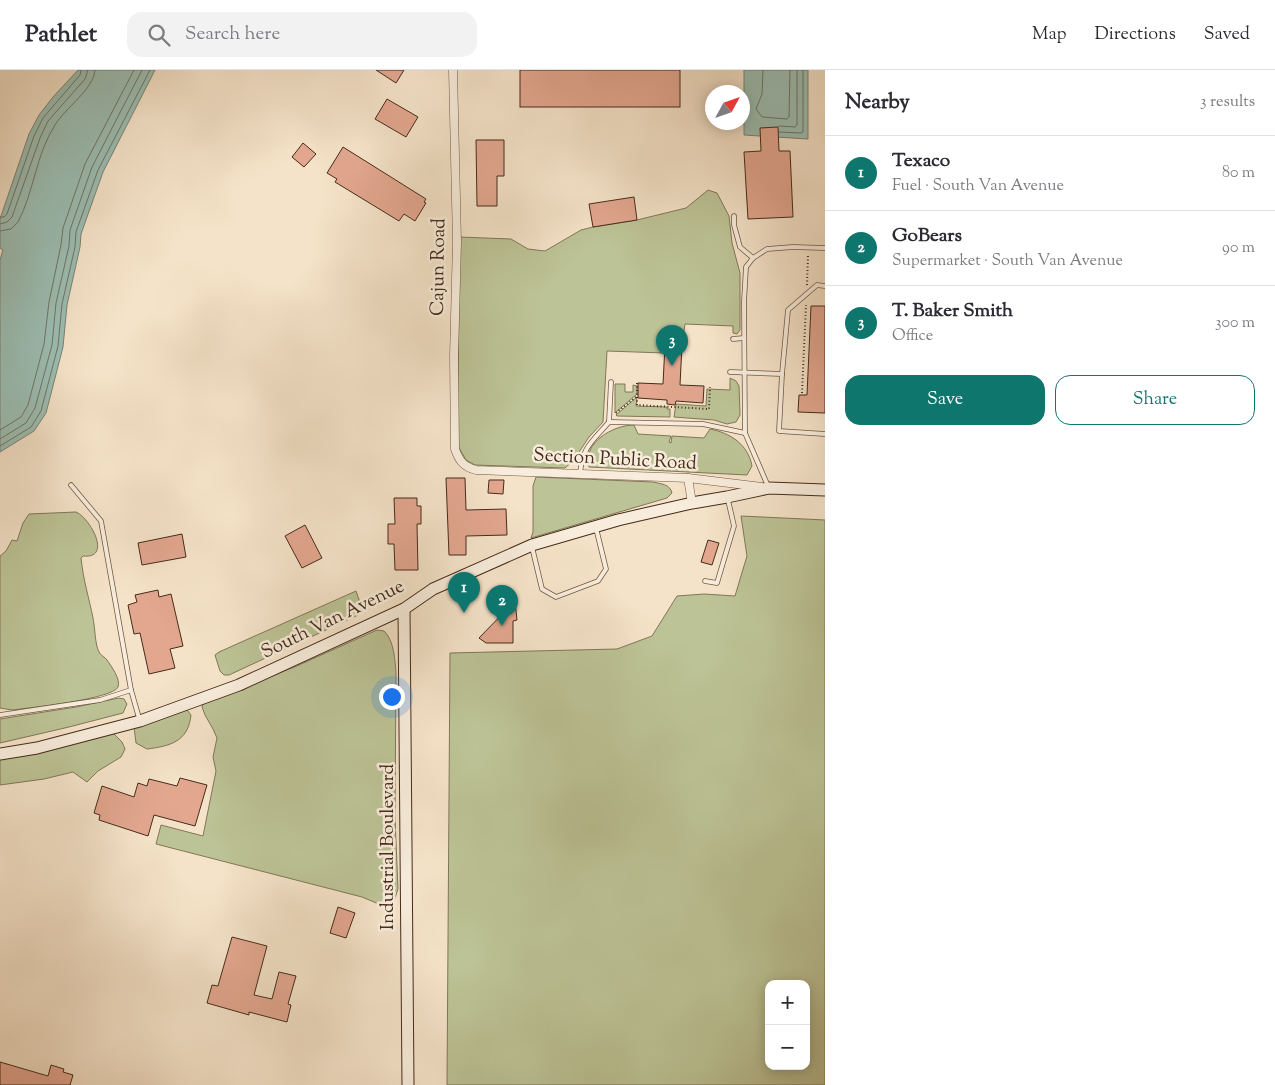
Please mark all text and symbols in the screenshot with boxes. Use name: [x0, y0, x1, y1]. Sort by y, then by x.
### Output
search box: [127, 12, 477, 57]
text: Pathlet: [25, 18, 97, 52]
icon: search: [145, 21, 173, 49]
text: Search here: [185, 21, 280, 48]
text: Map: [1032, 22, 1067, 48]
text: Directions: [1095, 22, 1176, 48]
text: Saved: [1204, 22, 1250, 48]
north arrow: [705, 85, 750, 130]
text: Nearby: [845, 88, 910, 118]
text: 3 results: [1200, 91, 1255, 114]
text: Texaco: [892, 148, 950, 175]
text: 1: [858, 162, 864, 185]
text: 80 m: [1222, 162, 1255, 185]
text: Fuel · South Van Avenue: [892, 175, 1064, 198]
street label: Cajun Road: [425, 218, 453, 316]
text: GoBears: [892, 223, 962, 250]
text: 2: [857, 237, 865, 260]
text: 90 m: [1222, 237, 1255, 260]
text: Supermarket · South Van Avenue: [892, 250, 1123, 273]
text: T. Baker Smith: [892, 298, 1013, 325]
text: 3: [858, 312, 864, 335]
text: 300 m: [1215, 312, 1255, 335]
pin: 3: [656, 325, 688, 366]
text: Office: [892, 325, 933, 348]
button: Save: [845, 375, 1045, 425]
button: Share: [1055, 375, 1255, 425]
street label: Section Public Road: [533, 442, 698, 478]
pin: 1: [448, 572, 480, 613]
street label: South Van Avenue: [257, 574, 409, 666]
pin: 2: [486, 585, 518, 626]
your location: [379, 684, 405, 710]
street label: Industrial Boulevard: [375, 763, 402, 930]
map controls: [765, 980, 810, 1070]
button: +: [765, 980, 810, 1025]
button: −: [765, 1025, 810, 1070]

